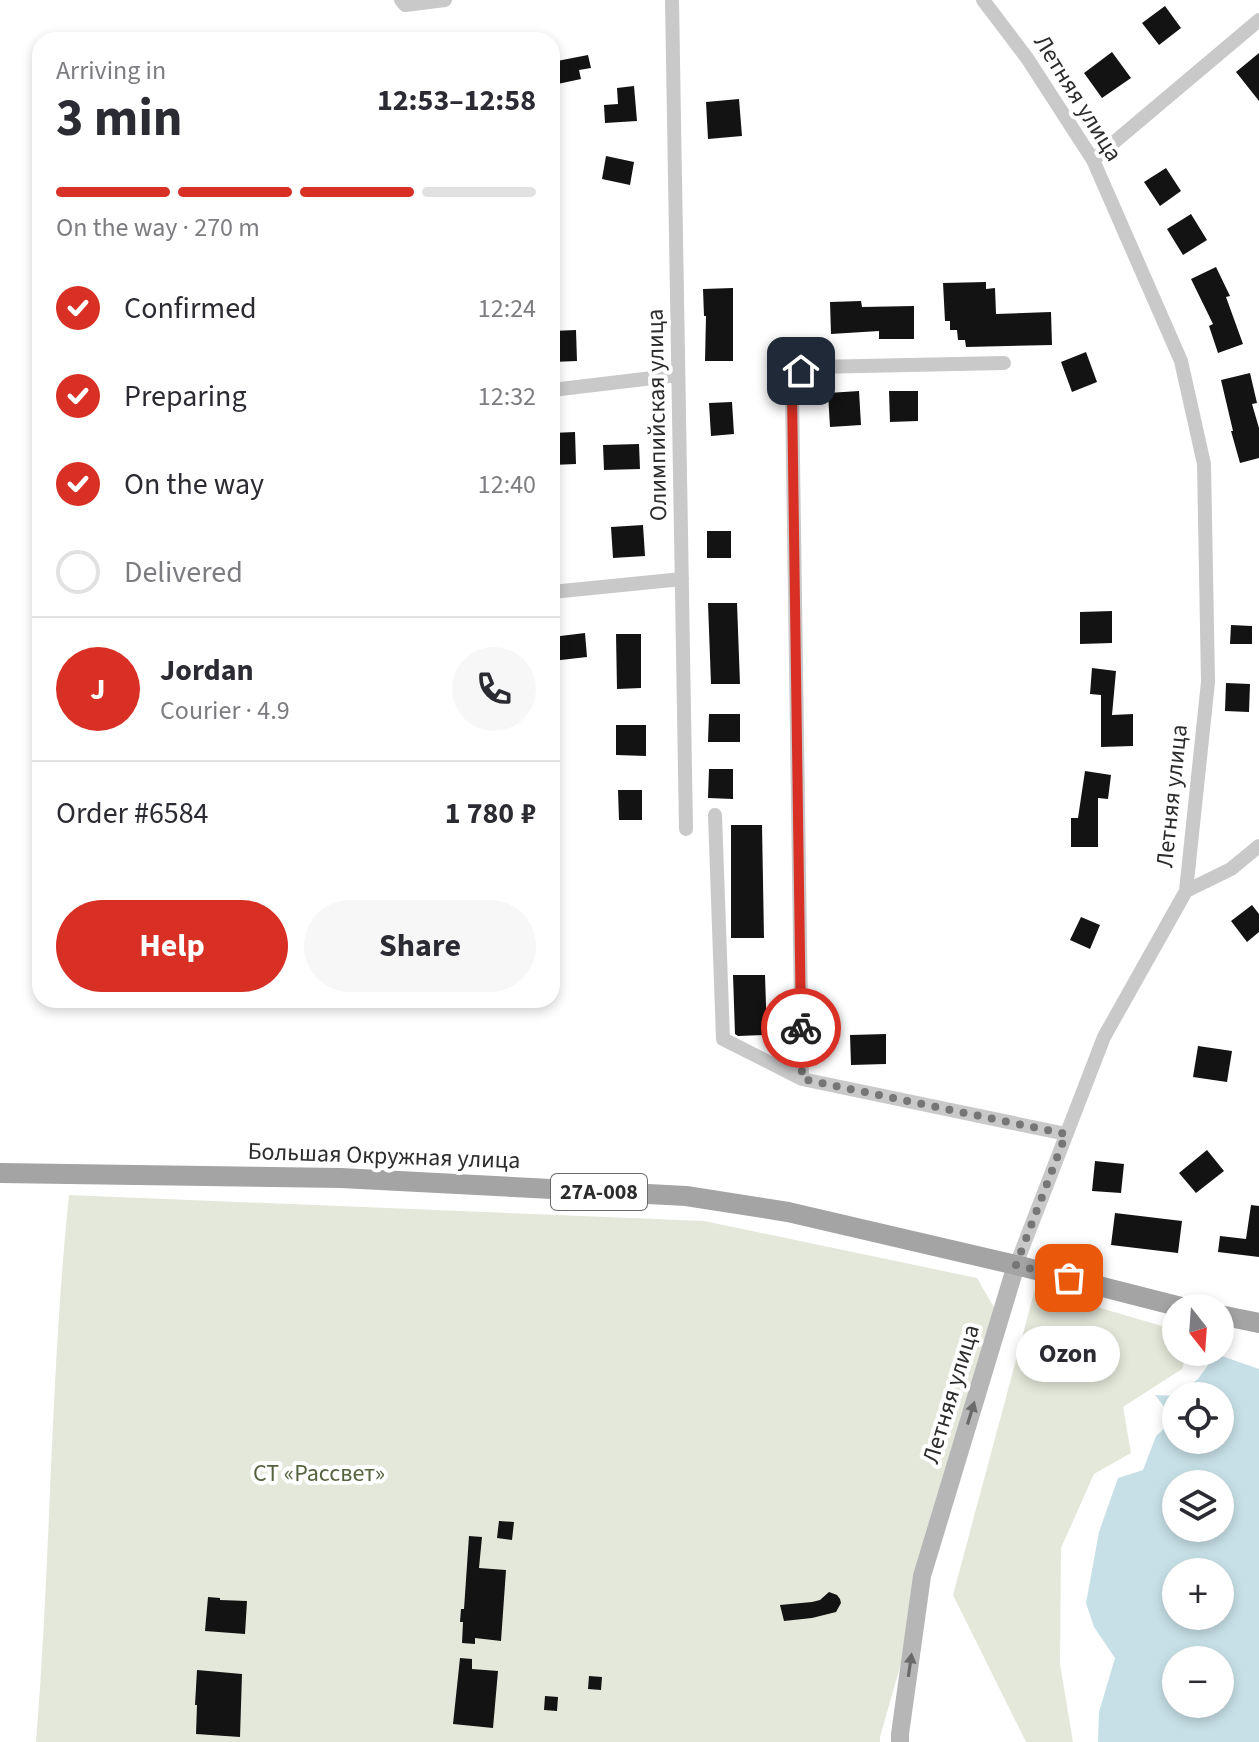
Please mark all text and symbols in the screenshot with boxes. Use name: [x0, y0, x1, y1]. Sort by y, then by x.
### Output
street label: Летняя улица: [1025, 28, 1131, 168]
text: Arriving in: [56, 52, 166, 89]
text: 12:53–12:58: [377, 79, 536, 122]
text: 3 min: [56, 82, 183, 156]
text: On the way · 270 m: [56, 209, 260, 246]
icon: check: [56, 286, 100, 330]
text: Confirmed: [124, 287, 257, 330]
text: 12:24: [478, 290, 536, 327]
street label: Олимпийская улица: [638, 309, 676, 521]
pin: [767, 337, 835, 405]
icon: home: [779, 349, 823, 393]
icon: check: [56, 374, 100, 418]
text: Preparing: [124, 375, 247, 418]
text: 12:32: [478, 378, 536, 415]
icon: check: [56, 462, 100, 506]
text: On the way: [124, 463, 264, 506]
text: 12:40: [478, 466, 536, 503]
text: Delivered: [124, 551, 243, 594]
button: phone: [452, 647, 536, 731]
text: Jordan: [160, 649, 254, 692]
text: J: [90, 668, 106, 711]
text: Courier · 4.9: [160, 692, 290, 729]
street label: Летняя улица: [1147, 723, 1197, 869]
text: Order #6584: [56, 792, 209, 835]
text: 1 780 ₽: [445, 792, 536, 835]
button: Help: [56, 900, 288, 992]
button: Share: [304, 900, 536, 992]
courier: [761, 988, 841, 1068]
icon: bike: [779, 1006, 823, 1050]
street label: Большая Окружная улица: [247, 1134, 521, 1178]
road number: 27А-008: [551, 1174, 647, 1210]
pin: [1035, 1244, 1103, 1312]
icon: bag: [1047, 1256, 1091, 1300]
north arrow: [1162, 1294, 1234, 1366]
map controls: [1162, 1294, 1234, 1718]
street label: Летняя улица: [913, 1320, 989, 1468]
callout: Ozon: [1017, 1326, 1121, 1382]
text: Ozon: [1039, 1335, 1097, 1372]
button: locate: [1162, 1382, 1234, 1454]
one-way arrow: [965, 1400, 978, 1424]
park label: СТ «Рассвет»: [253, 1456, 385, 1491]
button: layers: [1162, 1470, 1234, 1542]
button: +: [1162, 1558, 1234, 1630]
button: −: [1162, 1646, 1234, 1718]
one-way arrow: [904, 1652, 917, 1677]

